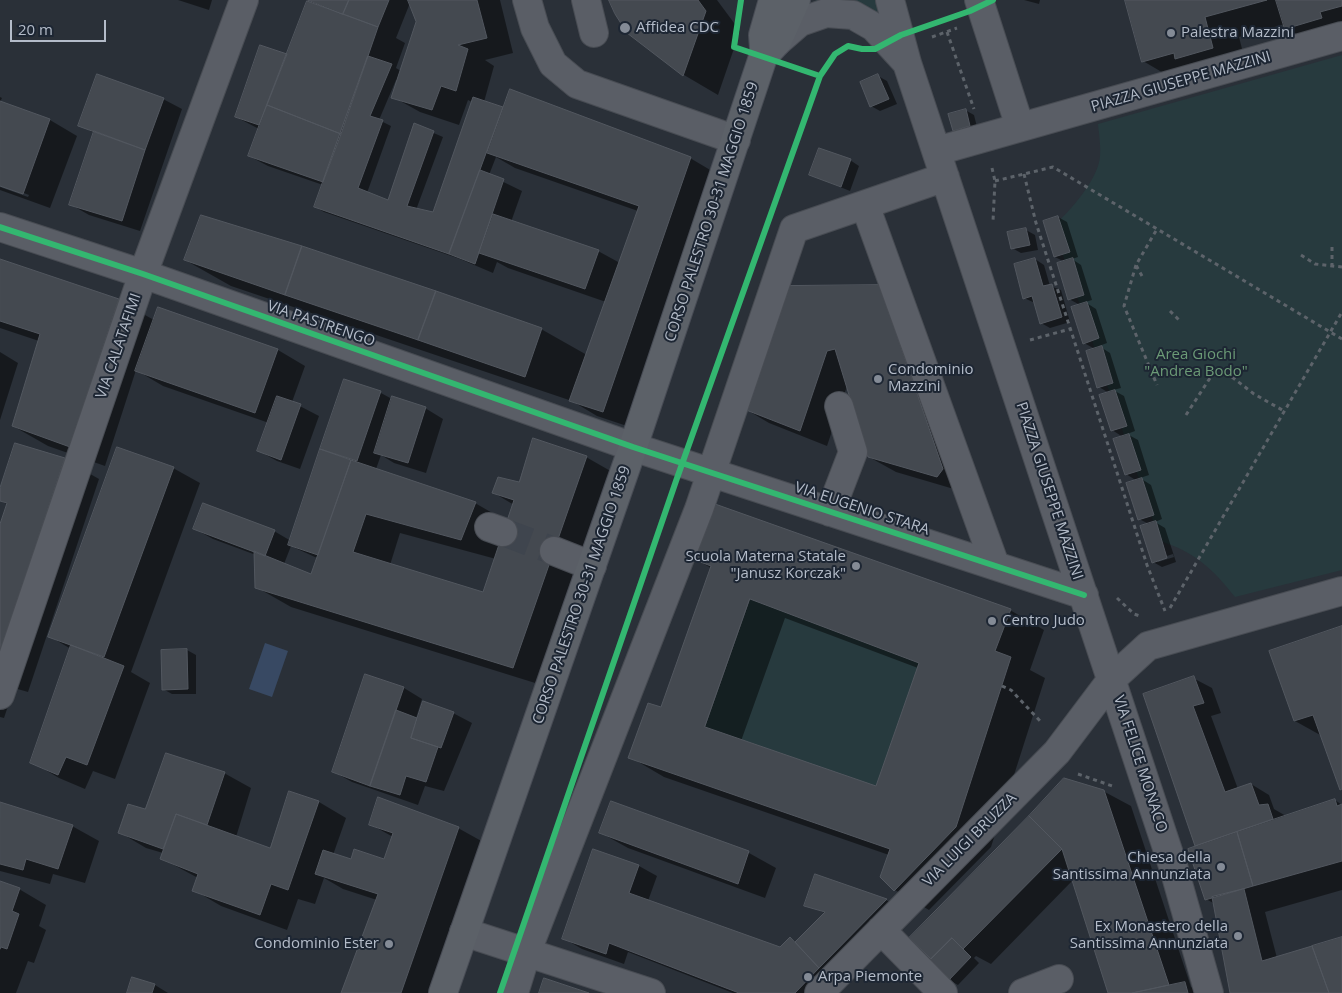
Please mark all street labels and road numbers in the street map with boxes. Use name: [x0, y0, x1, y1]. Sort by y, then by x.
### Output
street label: PIAZZA GIUSEPPE MAZZINI: [1089, 48, 1273, 116]
street label: CORSO PALESTRO 30-31 MAGGIO 1859: [661, 80, 763, 344]
street label: VIA CALATAFIMI: [93, 291, 145, 401]
street label: VIA PASTRENGO: [265, 297, 377, 351]
street label: PIAZZA GIUSEPPE MAZZINI: [1012, 400, 1086, 582]
street label: CORSO PALESTRO 30-31 MAGGIO 1859: [529, 463, 635, 727]
street label: VIA EUGENIO STARA: [792, 479, 932, 539]
street label: VIA FELICE MONACO: [1109, 693, 1171, 835]
street label: VIA LUIGI BRUZZA: [919, 789, 1021, 891]

